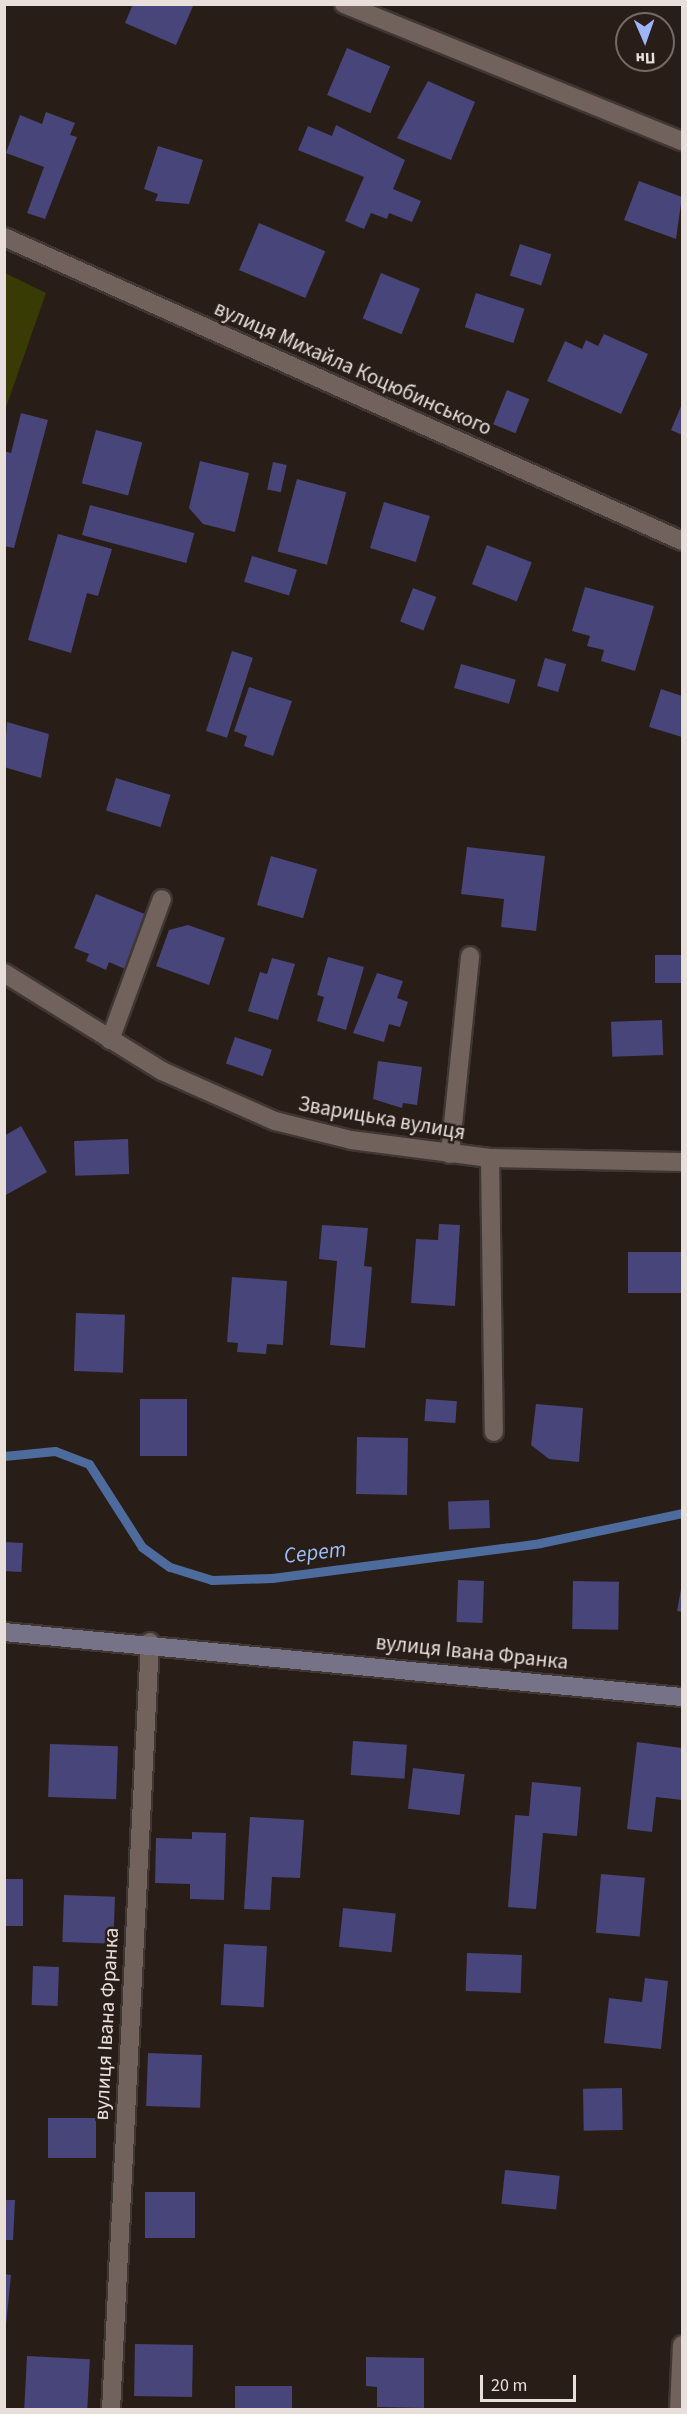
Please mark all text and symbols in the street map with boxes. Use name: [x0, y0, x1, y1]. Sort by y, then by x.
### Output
north arrow: [615, 12, 675, 72]
text: Пн: [635, 47, 656, 69]
street label: вулиця Михайла Коцюбинського: [210, 295, 496, 441]
street label: Зварицька вулиця: [297, 1091, 467, 1145]
water label: Серет: [282, 1536, 348, 1570]
street label: вулиця Івана Франка: [375, 1629, 569, 1675]
street label: вулиця Івана Франка: [88, 1927, 124, 2121]
scale bar: [483, 2363, 579, 2401]
text: 20 m: [491, 2373, 527, 2398]

